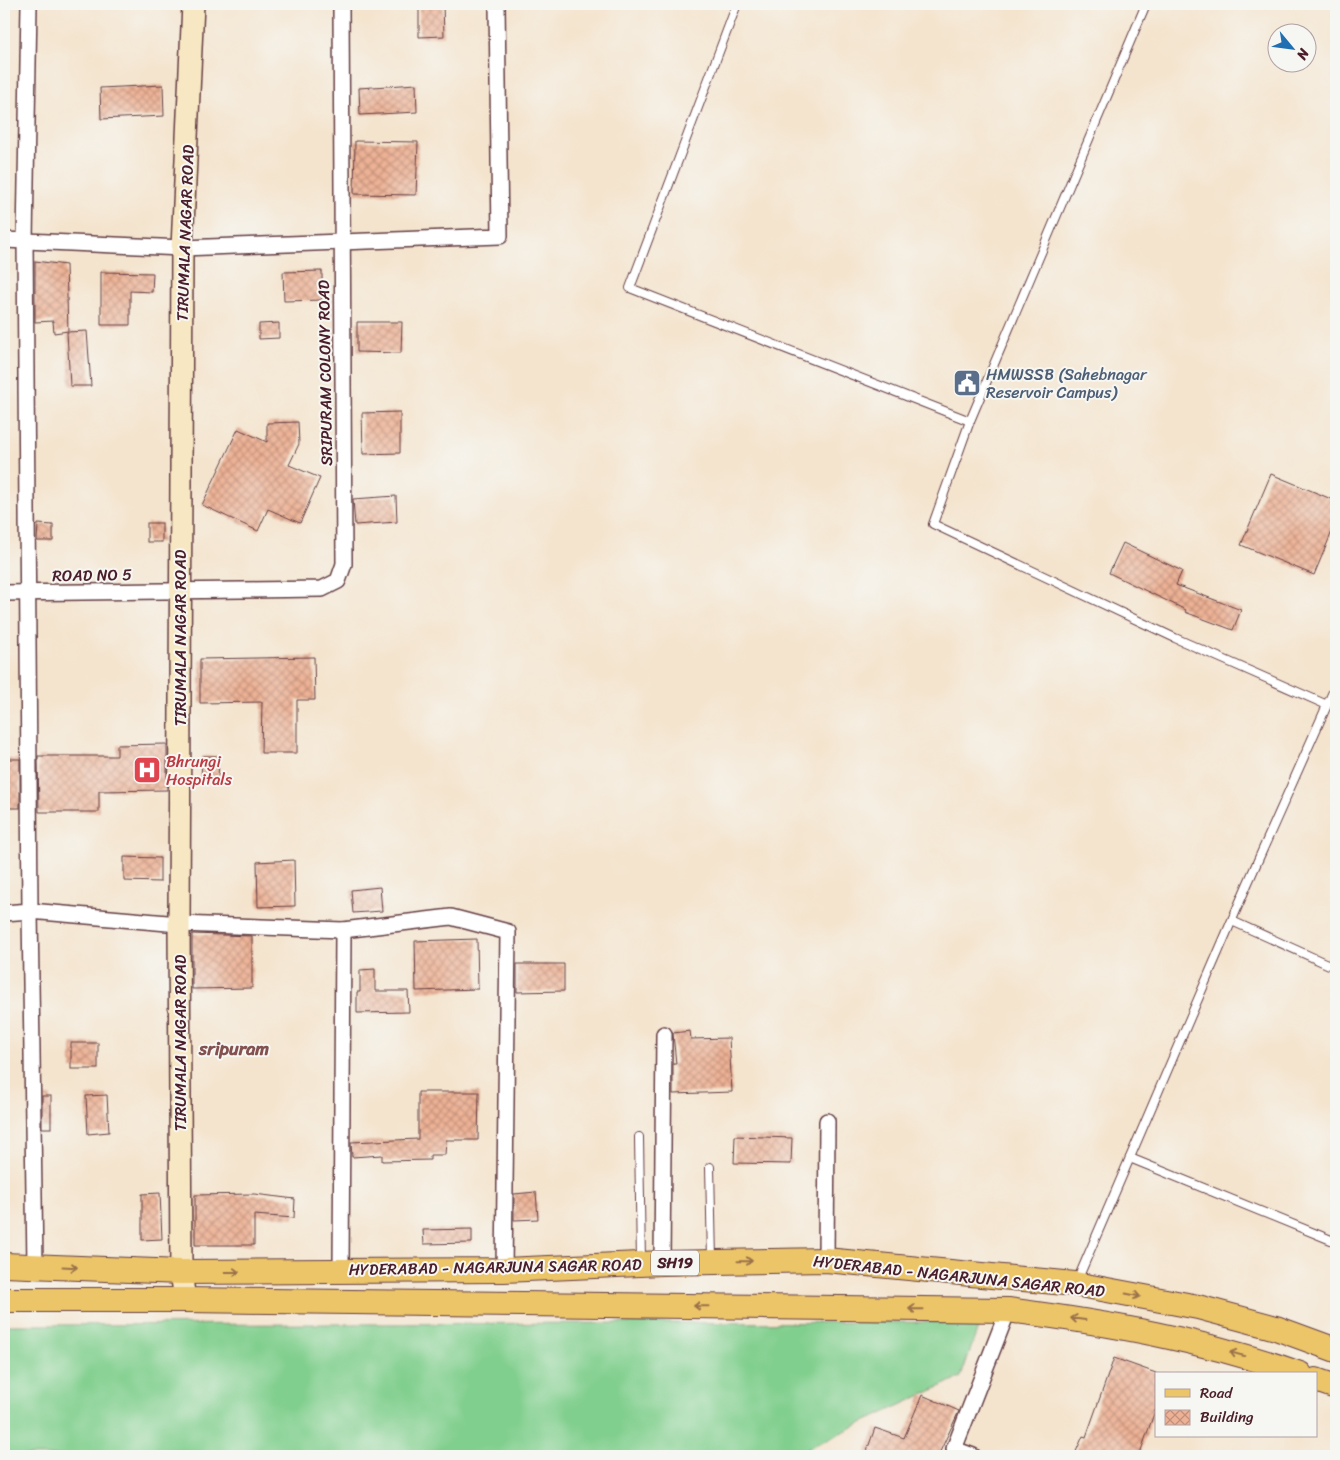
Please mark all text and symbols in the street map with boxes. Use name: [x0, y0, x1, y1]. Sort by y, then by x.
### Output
north arrow: [1268, 22, 1318, 72]
text: N: [1290, 43, 1317, 65]
street label: TIRUMALA NAGAR ROAD: [167, 144, 203, 322]
street label: SRIPURAM COLONY ROAD: [309, 279, 341, 466]
place label: HMWSSB (Sahebnagar Reservoir Campus): [986, 360, 1148, 407]
public building icon: HMWSSB (Sahebnagar Reservoir Campus): [952, 368, 982, 398]
street label: TIRUMALA NAGAR ROAD: [166, 549, 195, 726]
street label: ROAD NO 5: [52, 560, 132, 590]
place label: Bhrungi Hospitals: [166, 747, 233, 794]
hospital icon: Bhrungi Hospitals: [132, 755, 162, 785]
street label: TIRUMALA NAGAR ROAD: [166, 954, 195, 1131]
district label: sripuram: [198, 1033, 269, 1065]
street label: HYDERABAD - NAGARJUNA SAGAR ROAD: [812, 1246, 1107, 1306]
street label: HYDERABAD - NAGARJUNA SAGAR ROAD: [348, 1250, 642, 1284]
road number: SH19: [651, 1250, 699, 1276]
one-way arrow: [736, 1257, 752, 1266]
one-way arrow: [62, 1263, 78, 1272]
one-way arrow: [224, 1267, 240, 1277]
one-way arrow: [1124, 1290, 1140, 1300]
one-way arrow: [693, 1302, 709, 1311]
one-way arrow: [908, 1304, 924, 1314]
one-way arrow: [1070, 1314, 1086, 1324]
one-way arrow: [1229, 1348, 1245, 1358]
legend: [1155, 1372, 1318, 1438]
text: Road: [1200, 1380, 1233, 1406]
text: Building: [1200, 1404, 1254, 1430]

